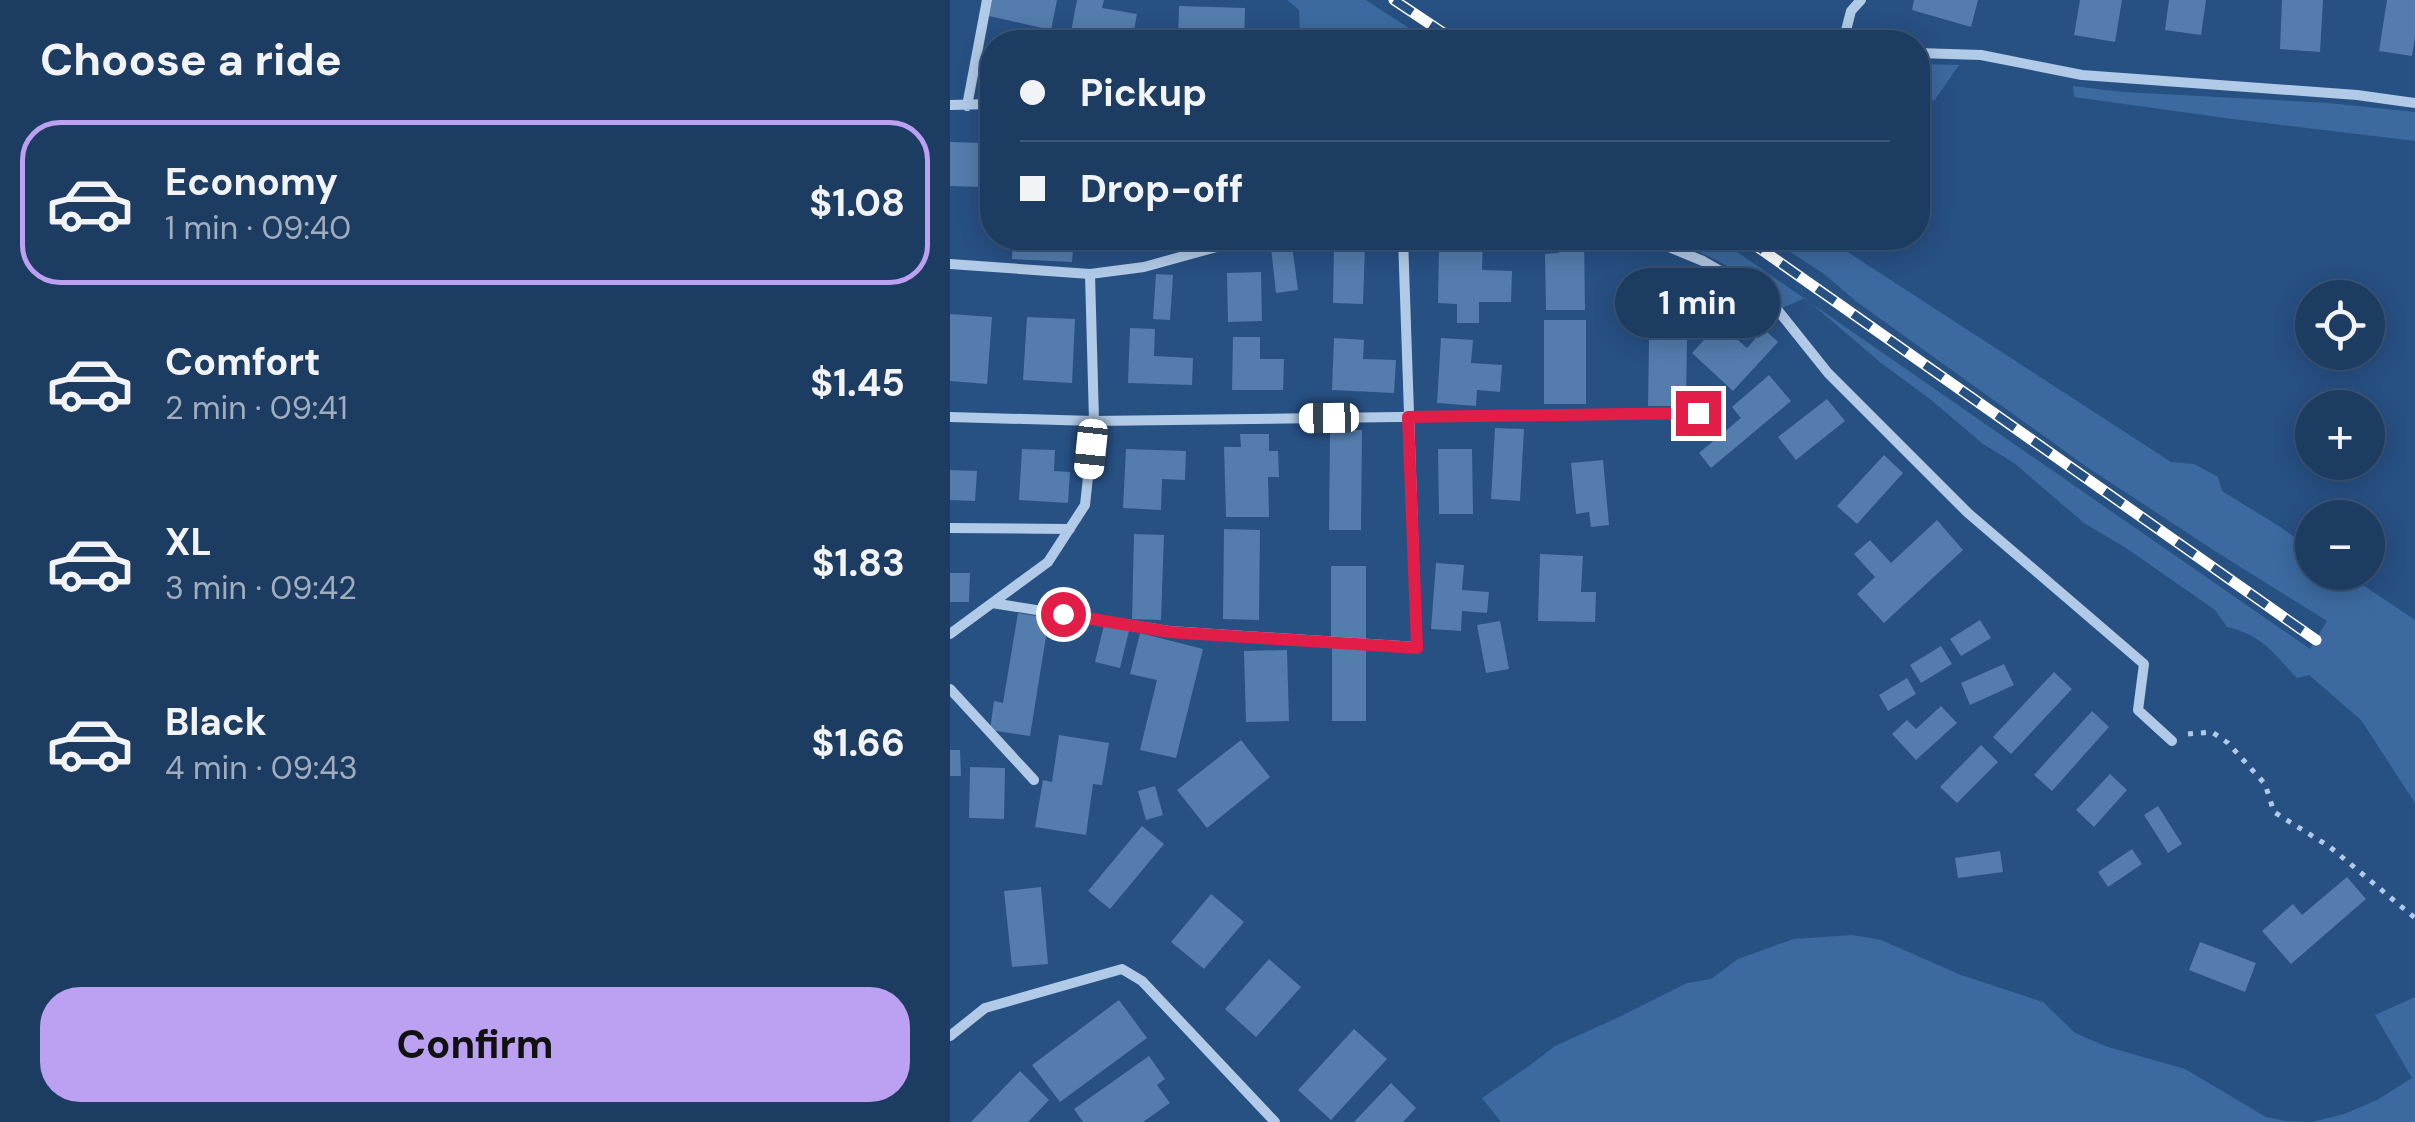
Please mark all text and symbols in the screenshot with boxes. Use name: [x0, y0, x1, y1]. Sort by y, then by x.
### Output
text: Choose a ride: [40, 30, 342, 89]
text: Pickup: [1080, 68, 1207, 118]
text: Economy: [165, 157, 338, 207]
icon: car: [45, 158, 135, 248]
text: Drop-off: [1080, 164, 1243, 214]
text: $1.08: [809, 178, 905, 228]
text: 1 min · 09:40: [165, 207, 351, 249]
callout: 1 min: [1616, 268, 1780, 338]
map controls: [2295, 280, 2385, 590]
button: locate: [2295, 280, 2385, 370]
text: 1 min: [1659, 282, 1736, 324]
text: Comfort: [165, 337, 321, 387]
icon: car: [45, 338, 135, 428]
text: $1.45: [810, 358, 905, 408]
text: 2 min · 09:41: [165, 387, 348, 429]
button: +: [2295, 390, 2385, 480]
route end: [1676, 391, 1721, 436]
car: [1299, 402, 1359, 434]
car: [1073, 418, 1109, 480]
button: −: [2295, 500, 2385, 590]
text: XL: [165, 517, 212, 567]
icon: car: [45, 518, 135, 608]
text: $1.83: [812, 538, 905, 588]
text: 3 min · 09:42: [165, 567, 357, 609]
route start: [1041, 592, 1086, 637]
text: Black: [165, 697, 267, 747]
icon: car: [45, 698, 135, 788]
text: $1.66: [812, 718, 905, 768]
text: 4 min · 09:43: [165, 747, 358, 789]
button: Confirm: [40, 987, 910, 1102]

